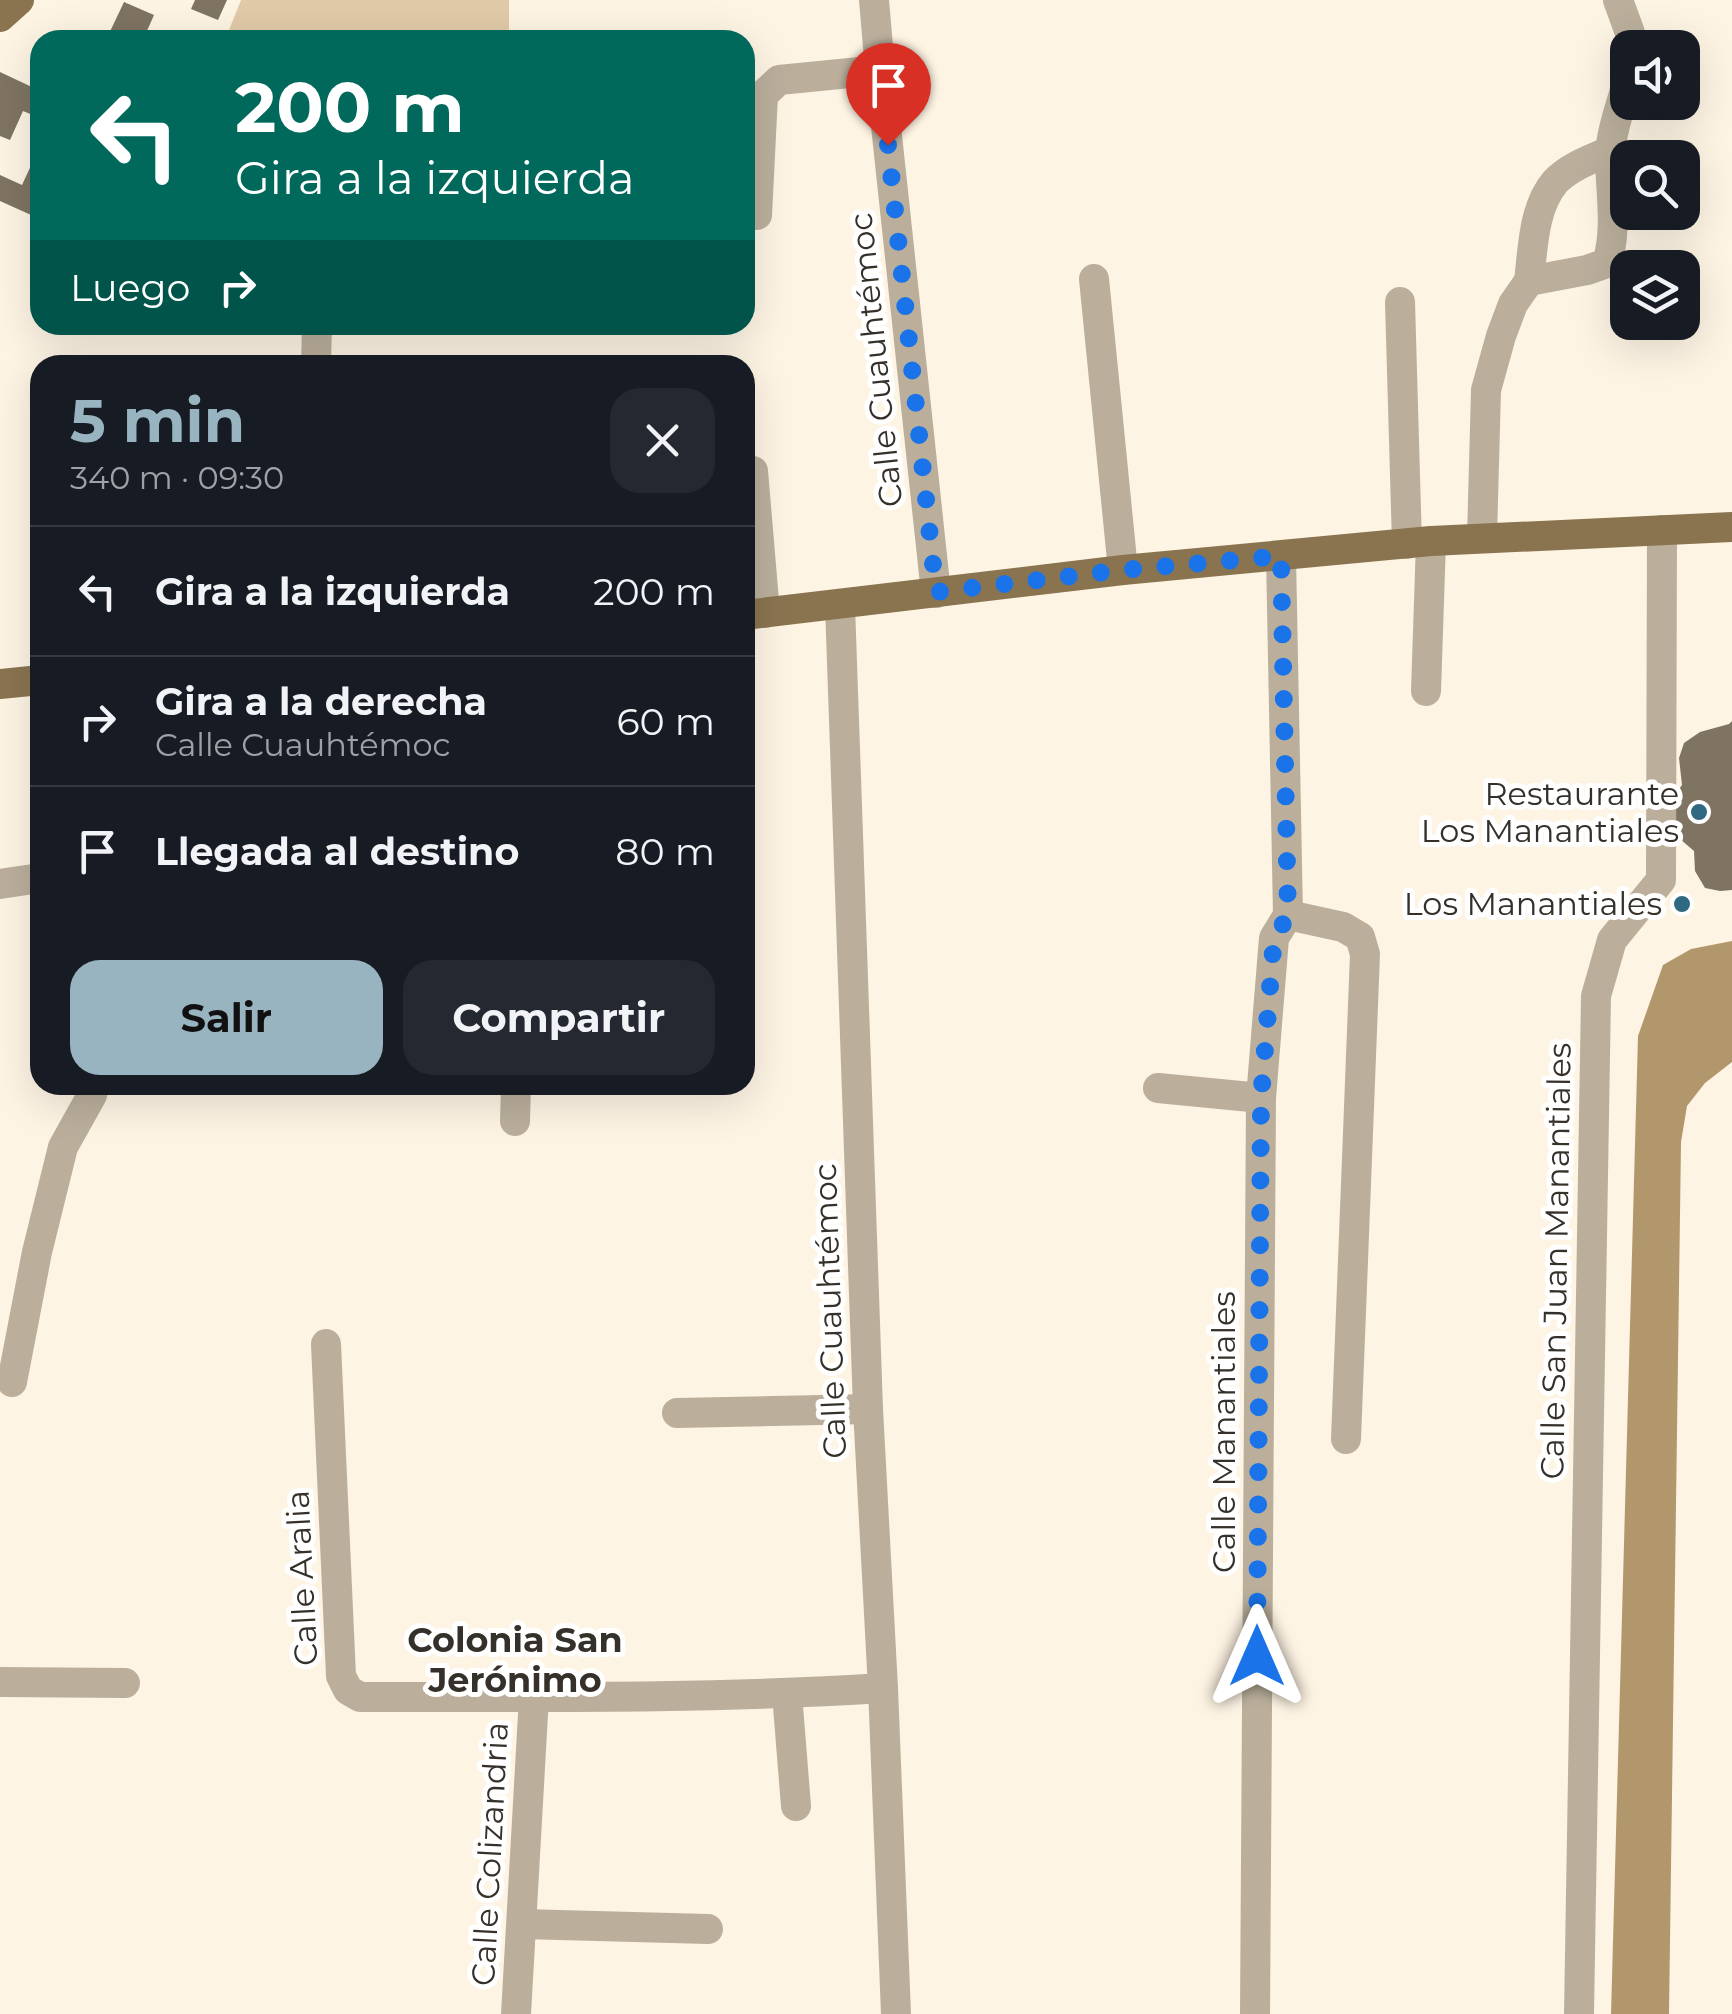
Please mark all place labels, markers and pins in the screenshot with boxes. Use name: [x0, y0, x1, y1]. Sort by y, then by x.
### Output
pin: [846, 43, 931, 146]
place label: Restaurante Los Manantiales: [1421, 774, 1679, 850]
marker: Restaurante Los Manantiales: [1688, 801, 1710, 823]
place label: Los Manantiales: [1404, 884, 1662, 923]
marker: Los Manantiales: [1671, 893, 1693, 915]

